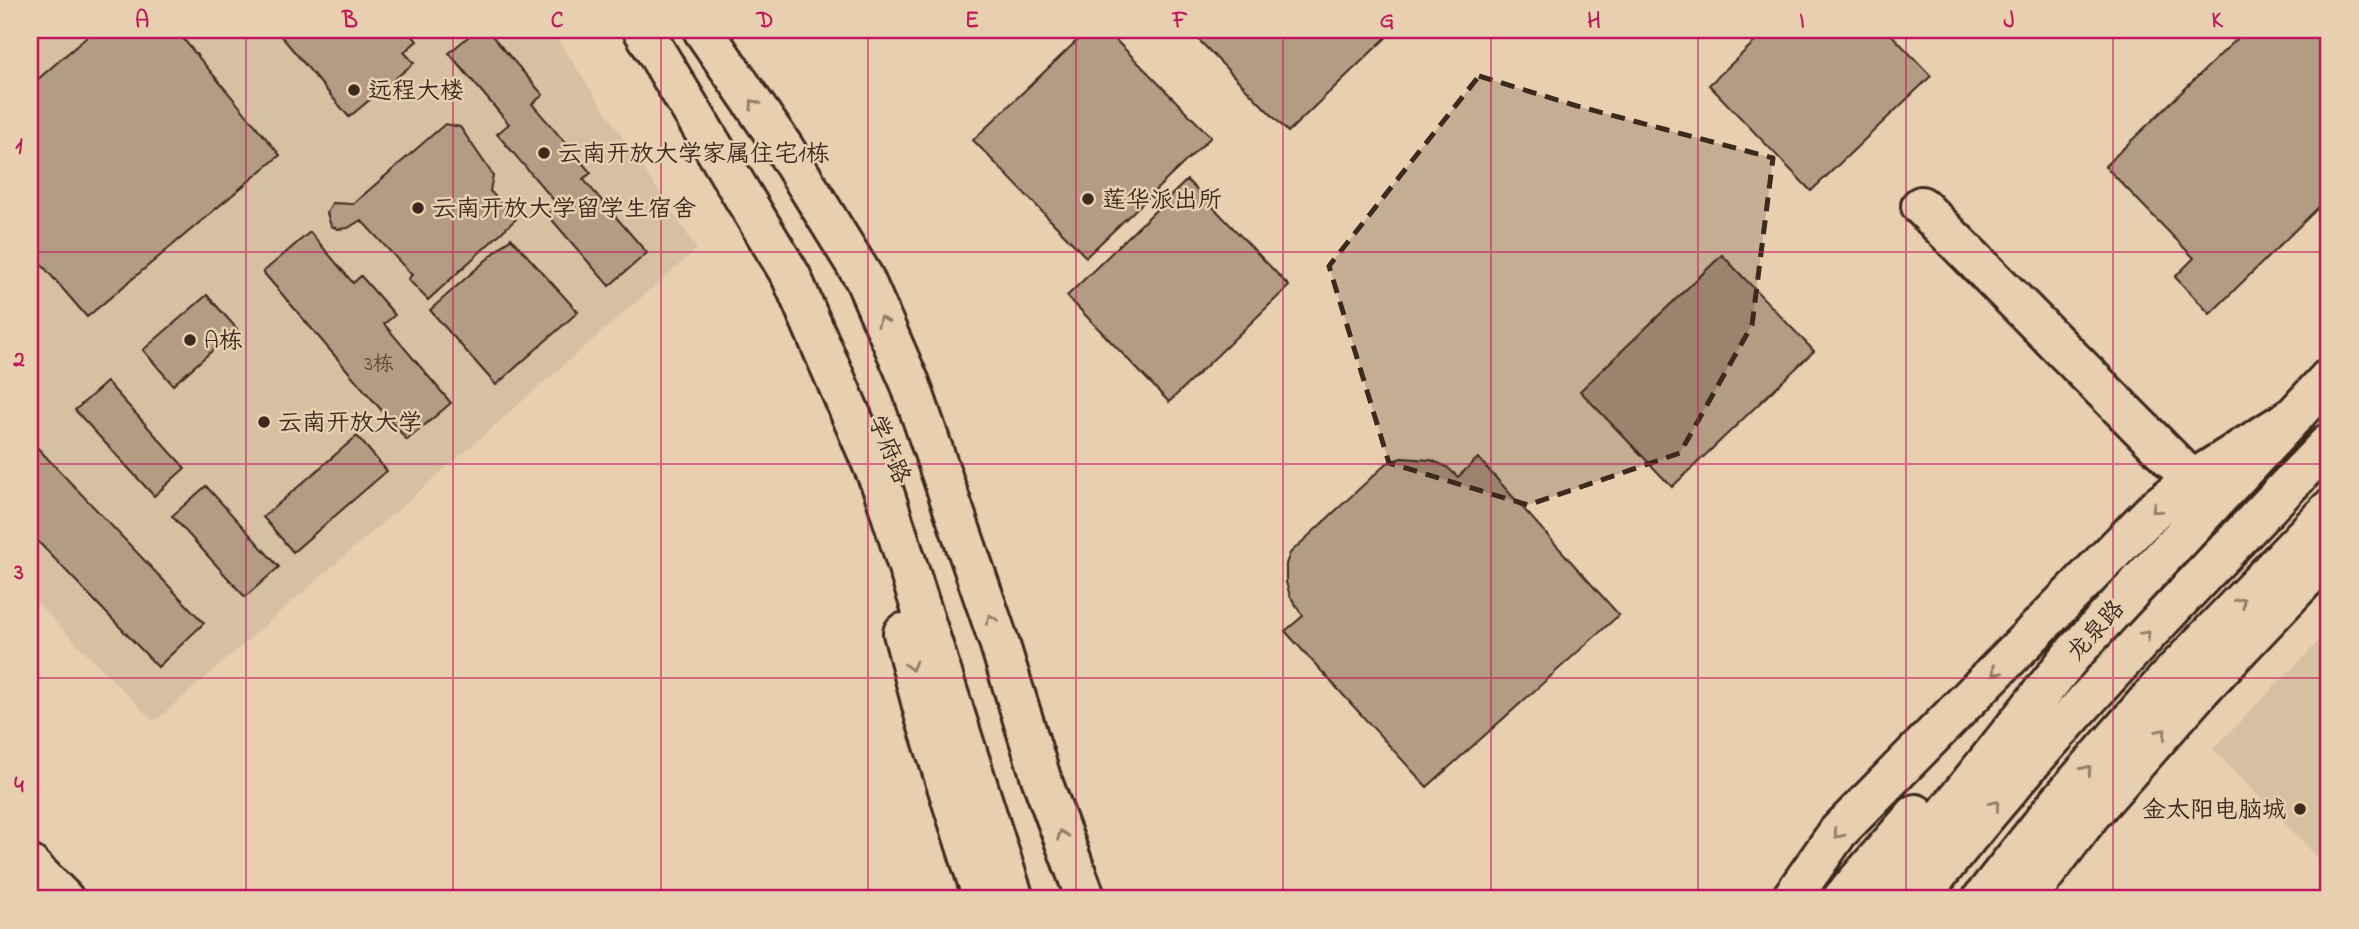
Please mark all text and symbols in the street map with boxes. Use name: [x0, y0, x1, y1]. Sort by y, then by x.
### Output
text: A: [135, 5, 149, 38]
text: B: [341, 5, 358, 38]
text: C: [551, 5, 564, 38]
text: D: [756, 5, 773, 38]
text: E: [965, 5, 979, 38]
text: F: [1172, 5, 1188, 38]
text: G: [1380, 5, 1394, 38]
text: H: [1587, 5, 1601, 38]
text: I: [1799, 5, 1805, 38]
text: J: [2003, 5, 2015, 38]
text: K: [2211, 5, 2223, 38]
place label: 远程大楼: [368, 75, 464, 110]
marker: 远程大楼: [346, 82, 362, 98]
one-way arrow: [750, 99, 762, 112]
text: 1: [15, 131, 23, 164]
place label: 云南开放大学家属住宅1栋: [558, 138, 830, 173]
marker: 云南开放大学家属住宅1栋: [536, 145, 552, 161]
place label: 莲华派出所: [1102, 184, 1222, 219]
marker: 莲华派出所: [1080, 191, 1096, 207]
place label: 云南开放大学留学生宿舍: [432, 193, 696, 228]
marker: 云南开放大学留学生宿舍: [410, 200, 426, 216]
one-way arrow: [876, 315, 890, 328]
place label: A栋: [204, 325, 243, 360]
marker: A栋: [182, 332, 198, 348]
text: 2: [12, 344, 25, 377]
house number: 3栋: [364, 350, 394, 380]
place label: 云南开放大学: [278, 407, 422, 442]
street label: 学府路: [858, 410, 918, 490]
marker: 云南开放大学: [256, 414, 272, 430]
one-way arrow: [2151, 501, 2164, 513]
text: 3: [13, 557, 24, 590]
street label: 龙泉路: [2060, 593, 2134, 670]
one-way arrow: [2232, 598, 2245, 611]
one-way arrow: [985, 613, 999, 626]
one-way arrow: [2138, 630, 2150, 643]
one-way arrow: [903, 660, 917, 672]
one-way arrow: [1992, 663, 2005, 676]
one-way arrow: [2154, 728, 2167, 741]
one-way arrow: [2079, 765, 2091, 778]
text: 4: [14, 770, 24, 803]
place label: 金太阳电脑城: [2142, 794, 2286, 829]
one-way arrow: [1987, 800, 1999, 813]
marker: 金太阳电脑城: [2292, 801, 2308, 817]
one-way arrow: [1833, 826, 1846, 838]
one-way arrow: [1056, 830, 1070, 842]

